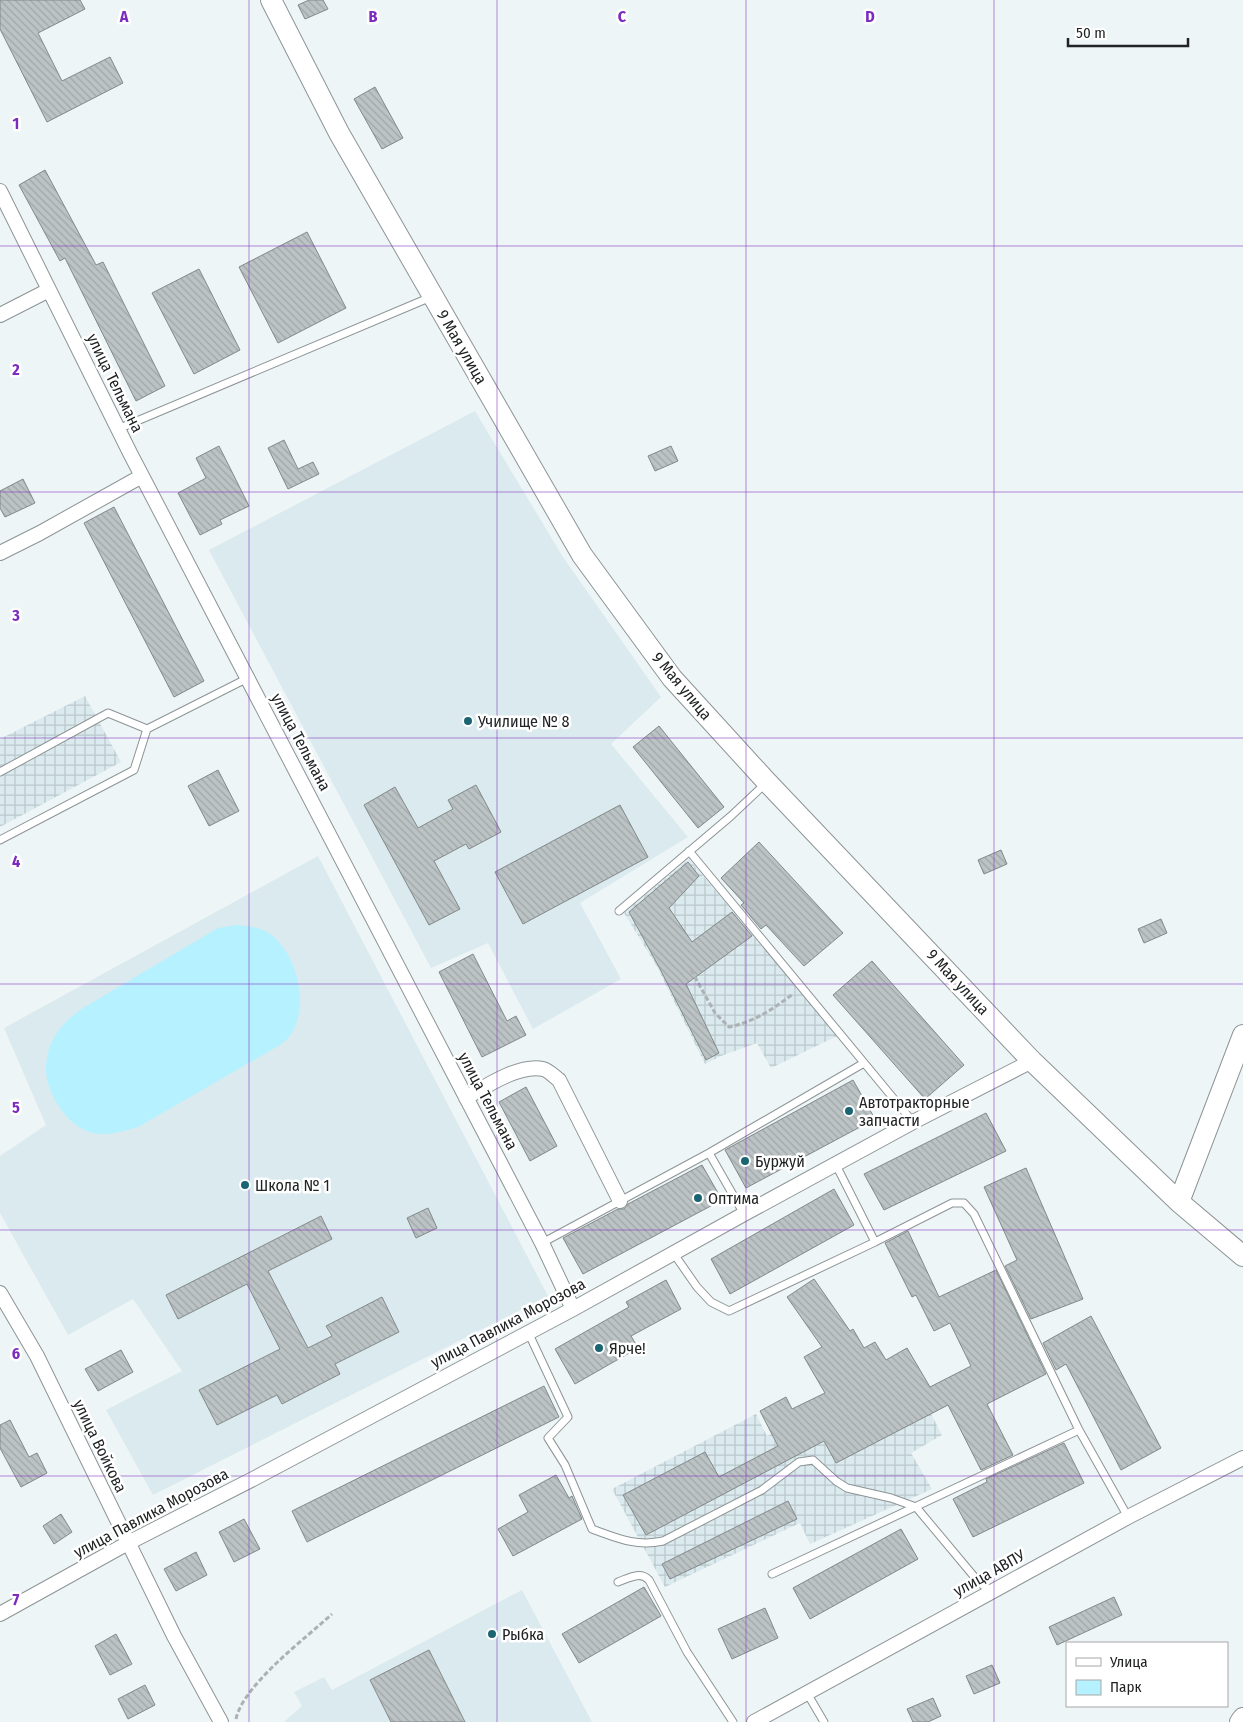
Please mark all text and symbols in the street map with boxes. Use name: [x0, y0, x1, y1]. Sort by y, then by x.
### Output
text: A: [119, 7, 129, 26]
text: B: [369, 7, 378, 26]
text: C: [618, 7, 627, 26]
text: D: [865, 7, 875, 26]
scale bar: [1068, 15, 1188, 47]
text: 50 m: [1076, 24, 1106, 42]
text: 1: [13, 114, 19, 133]
street label: 9 Мая улица: [433, 307, 491, 388]
street label: улица Тельмана: [83, 330, 147, 436]
text: 2: [11, 360, 20, 379]
text: 3: [11, 606, 20, 625]
street label: 9 Мая улица: [648, 648, 716, 724]
street label: улица Тельмана: [267, 690, 335, 794]
place label: Училище № 8: [477, 712, 570, 731]
marker: Училище № 8: [462, 715, 474, 727]
text: 4: [12, 852, 20, 871]
street label: 9 Мая улица: [923, 945, 993, 1019]
street label: улица Тельмана: [454, 1049, 522, 1153]
place label: Автотракторные запчасти: [859, 1093, 970, 1130]
text: 5: [12, 1098, 20, 1117]
marker: Автотракторные запчасти: [843, 1105, 855, 1117]
place label: Буржуй: [755, 1152, 805, 1171]
marker: Буржуй: [739, 1155, 751, 1167]
place label: Школа № 1: [255, 1176, 330, 1195]
marker: Школа № 1: [239, 1179, 251, 1191]
place label: Оптима: [708, 1189, 759, 1208]
marker: Оптима: [692, 1192, 704, 1204]
street label: улица Павлика Морозова: [427, 1274, 589, 1372]
place label: Ярче!: [609, 1339, 646, 1358]
marker: Ярче!: [593, 1342, 605, 1354]
text: 6: [12, 1344, 20, 1363]
street label: улица Войкова: [69, 1396, 131, 1496]
street label: улица Павлика Морозова: [70, 1464, 232, 1562]
street label: улица АВПУ: [950, 1546, 1028, 1600]
text: 7: [13, 1590, 20, 1609]
place label: Рыбка: [502, 1625, 544, 1644]
marker: Рыбка: [486, 1628, 498, 1640]
legend: [1066, 1642, 1228, 1707]
text: Улица: [1109, 1653, 1148, 1671]
text: Парк: [1110, 1678, 1141, 1696]

